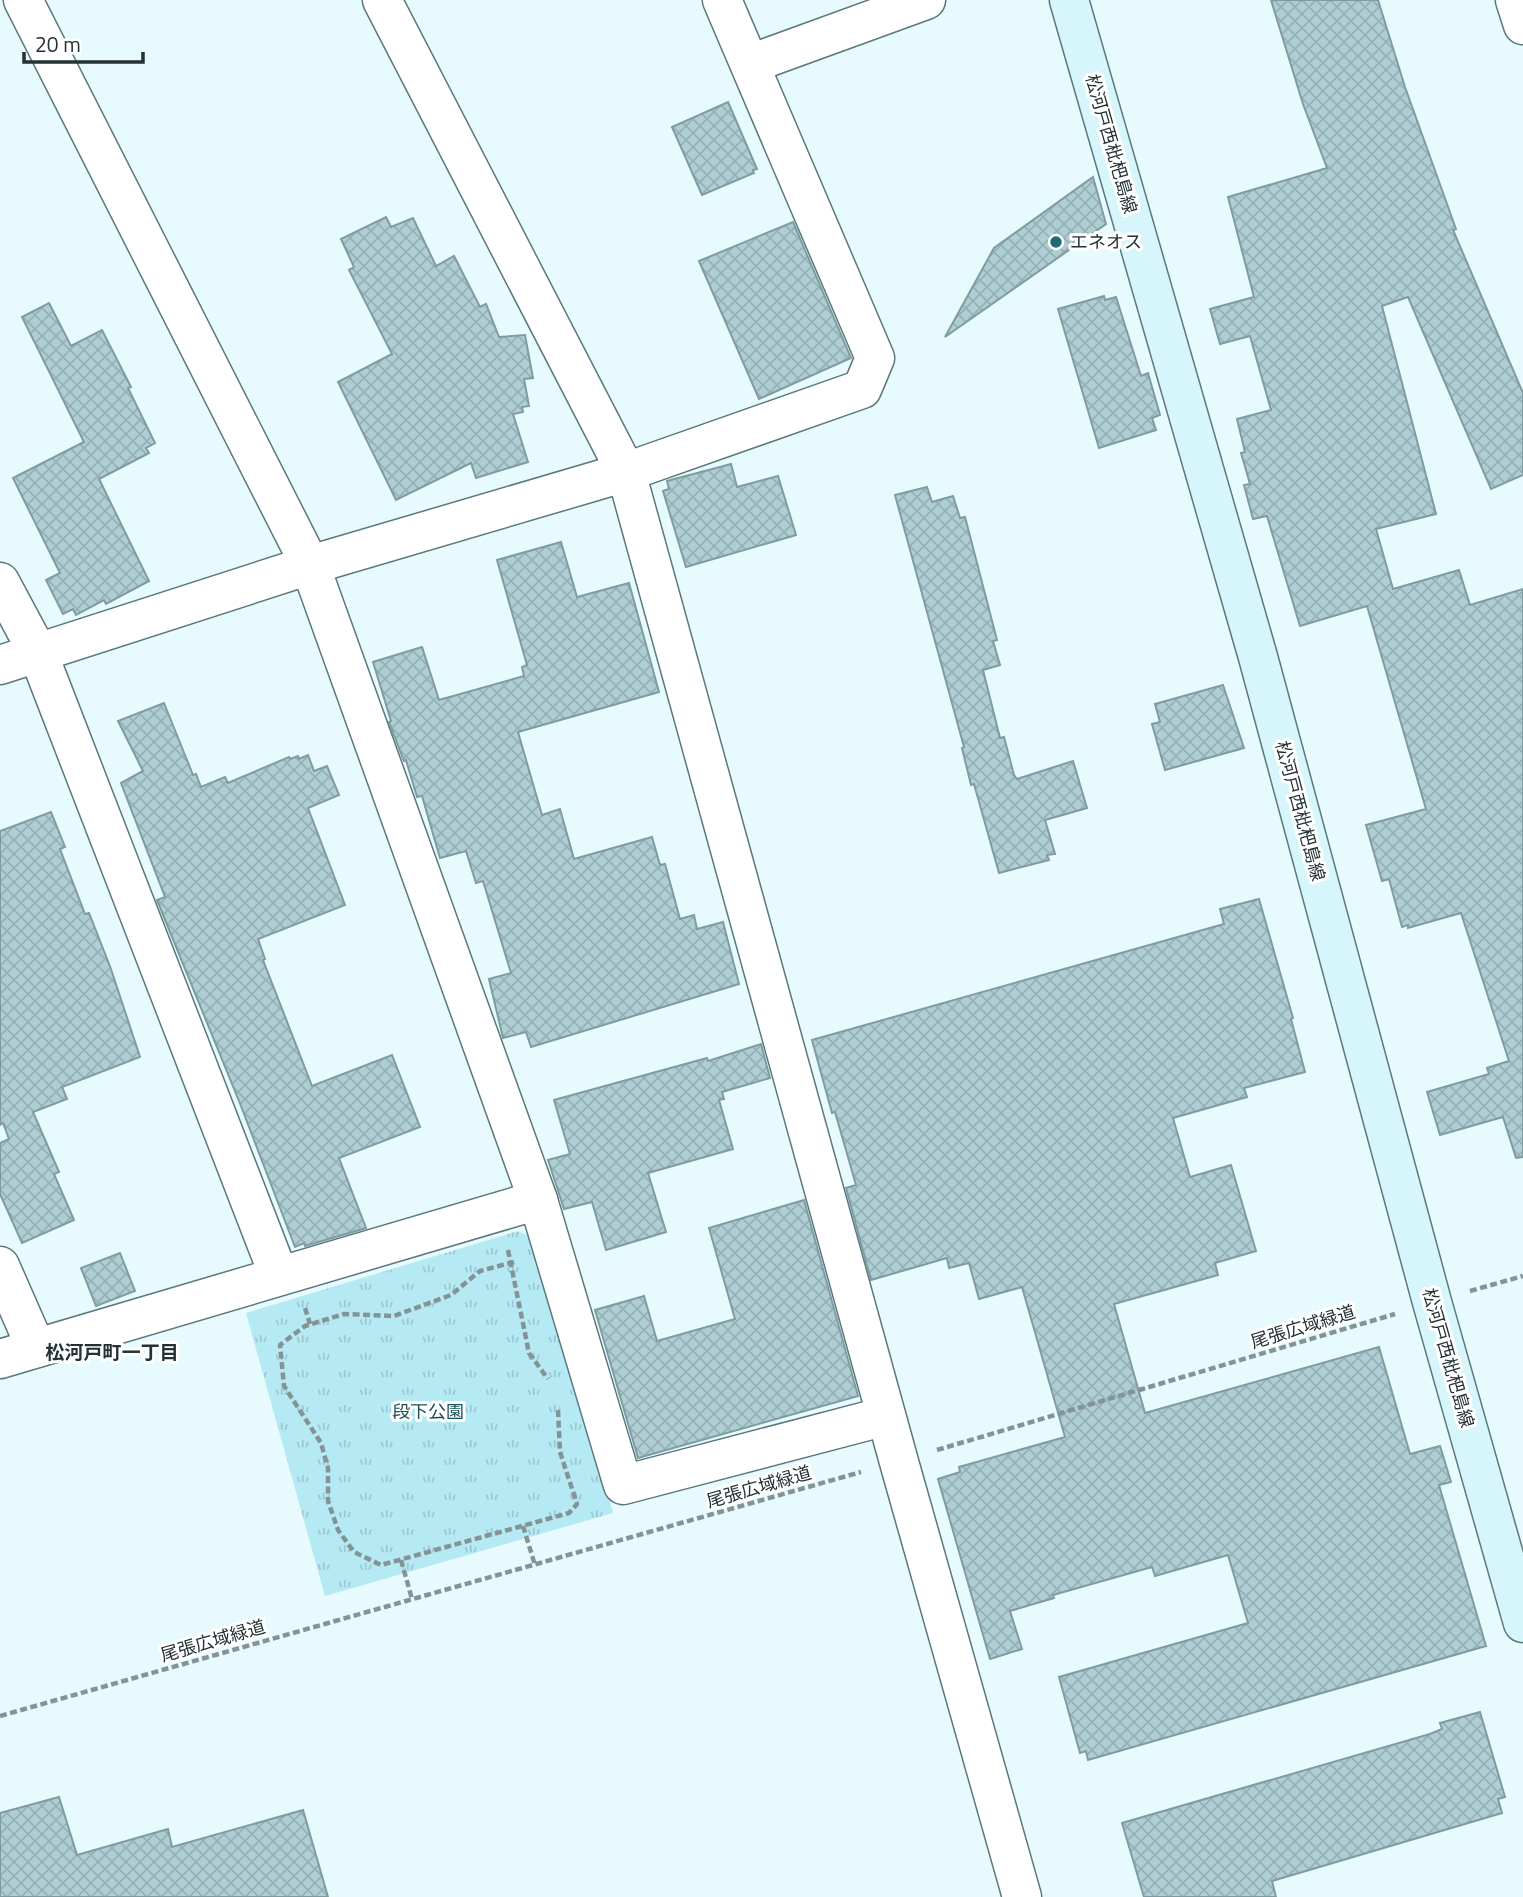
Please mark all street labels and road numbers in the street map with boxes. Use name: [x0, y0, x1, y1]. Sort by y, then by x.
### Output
street label: 松河戸西枇杷島線: [1079, 71, 1144, 217]
street label: 松河戸西枇杷島線: [1269, 738, 1332, 884]
street label: 松河戸西枇杷島線: [1416, 1285, 1481, 1431]
street label: 尾張広域緑道: [1247, 1298, 1358, 1355]
street label: 尾張広域緑道: [703, 1459, 814, 1514]
street label: 尾張広域緑道: [157, 1613, 268, 1668]

